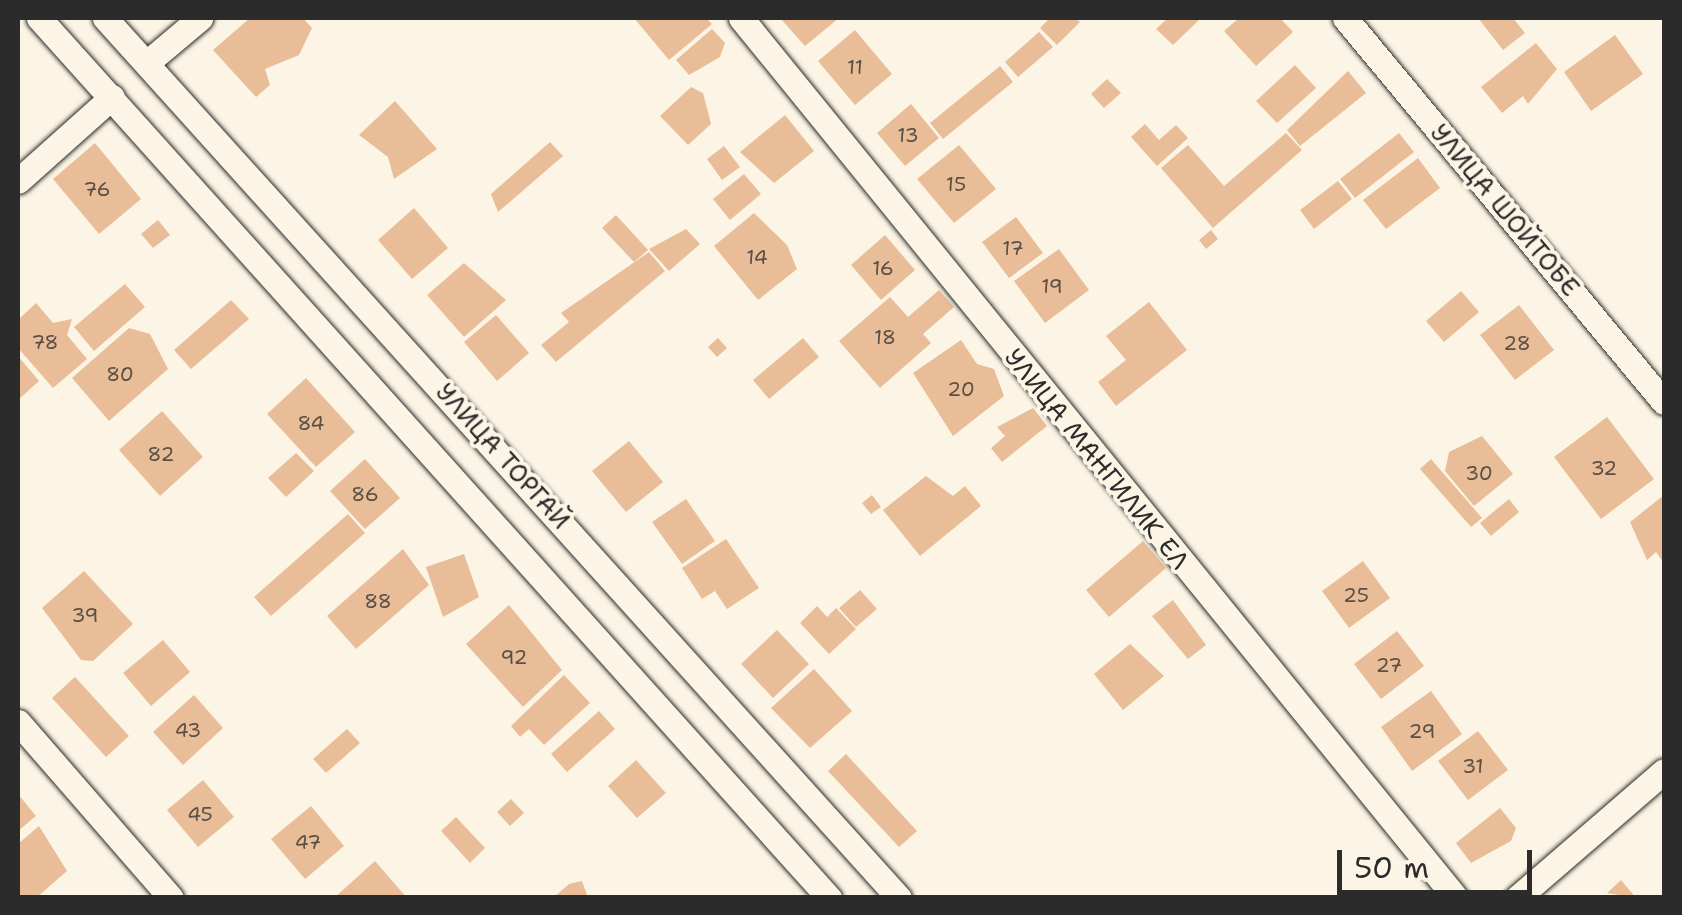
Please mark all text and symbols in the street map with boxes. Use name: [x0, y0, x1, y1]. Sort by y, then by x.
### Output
house number: 11: [847, 55, 863, 79]
street label: УЛИЦА ШОЙТОБЕ: [1424, 118, 1586, 302]
house number: 13: [897, 123, 919, 147]
house number: 15: [946, 172, 966, 196]
house number: 76: [83, 177, 111, 201]
house number: 17: [1002, 236, 1024, 260]
house number: 14: [746, 245, 768, 269]
house number: 16: [872, 256, 894, 280]
house number: 19: [1041, 274, 1063, 298]
house number: 18: [874, 325, 896, 349]
house number: 78: [31, 330, 59, 354]
house number: 28: [1503, 331, 1531, 355]
street label: УЛИЦА МАНГИЛИК ЕЛ: [999, 342, 1195, 576]
house number: 80: [106, 362, 134, 386]
street label: УЛИЦА ТОРГАЙ: [430, 377, 576, 535]
house number: 20: [947, 377, 975, 401]
house number: 84: [297, 411, 325, 435]
house number: 82: [148, 442, 174, 466]
house number: 32: [1591, 456, 1617, 480]
house number: 30: [1465, 461, 1493, 485]
house number: 86: [351, 482, 379, 506]
house number: 25: [1343, 583, 1369, 607]
house number: 88: [364, 589, 392, 613]
house number: 39: [72, 603, 98, 627]
house number: 92: [501, 645, 527, 669]
house number: 27: [1376, 653, 1402, 677]
house number: 43: [175, 718, 201, 742]
house number: 29: [1409, 719, 1435, 743]
house number: 31: [1462, 754, 1484, 778]
house number: 45: [187, 802, 213, 826]
house number: 47: [295, 830, 321, 854]
scale bar: [1342, 830, 1537, 892]
text: 50 m: [1354, 847, 1429, 888]

